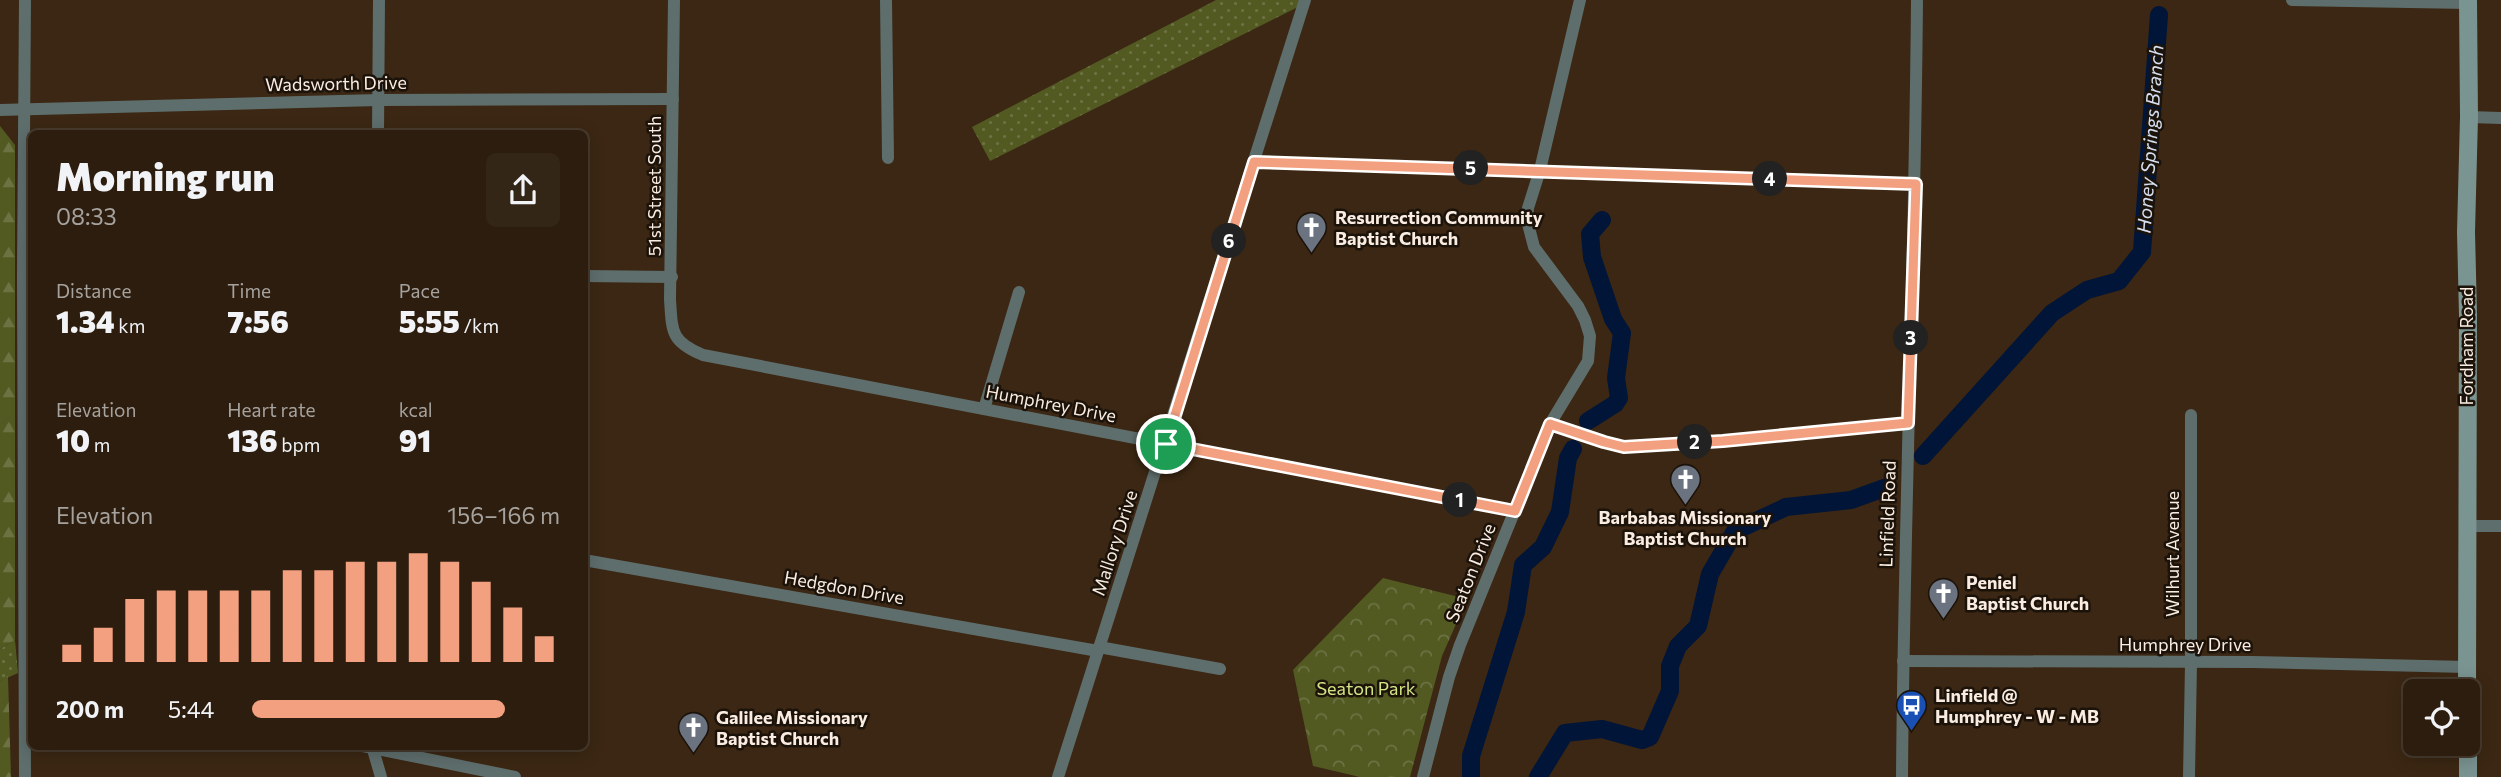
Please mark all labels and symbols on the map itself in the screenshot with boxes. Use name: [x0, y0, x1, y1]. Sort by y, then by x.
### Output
water label: Honey Springs Branch: [2131, 44, 2168, 234]
street label: Wadsworth Drive: [265, 71, 407, 95]
street label: 51st Street South: [643, 116, 665, 256]
pin: 5: [1454, 150, 1488, 186]
pin: 4: [1752, 162, 1788, 196]
place label: Resurrection Community Baptist Church: [1335, 206, 1543, 249]
church icon: Resurrection Community Baptist Church: [1295, 211, 1329, 255]
pin: 6: [1212, 224, 1246, 258]
street label: Fordham Road: [2455, 287, 2477, 405]
pin: 3: [1894, 320, 1928, 356]
street label: Humphrey Drive: [984, 380, 1118, 426]
pin: [1136, 414, 1196, 474]
pin: 2: [1678, 424, 1712, 460]
street label: Linfield Road: [1874, 460, 1900, 568]
church icon: Barbabas Missionary Baptist Church: [1668, 463, 1702, 507]
pin: 1: [1442, 482, 1478, 518]
street label: Mallory Drive: [1087, 487, 1141, 598]
street label: Wilhurt Avenue: [2161, 491, 2183, 617]
place label: Barbabas Missionary Baptist Church: [1599, 506, 1772, 549]
street label: Seaton Drive: [1440, 520, 1500, 625]
street label: Hedgdon Drive: [782, 566, 906, 608]
place label: Peniel Baptist Church: [1966, 571, 2089, 614]
church icon: Peniel Baptist Church: [1926, 576, 1960, 620]
street label: Humphrey Drive: [2119, 633, 2251, 655]
park label: Seaton Park: [1317, 677, 1416, 699]
place label: Linfield @ Humphrey - W - MB: [1935, 684, 2099, 727]
bus stop icon: Linfield @ Humphrey - W - MB: [1895, 689, 1929, 733]
place label: Galilee Missionary Baptist Church: [716, 706, 868, 749]
church icon: Galilee Missionary Baptist Church: [676, 711, 710, 755]

